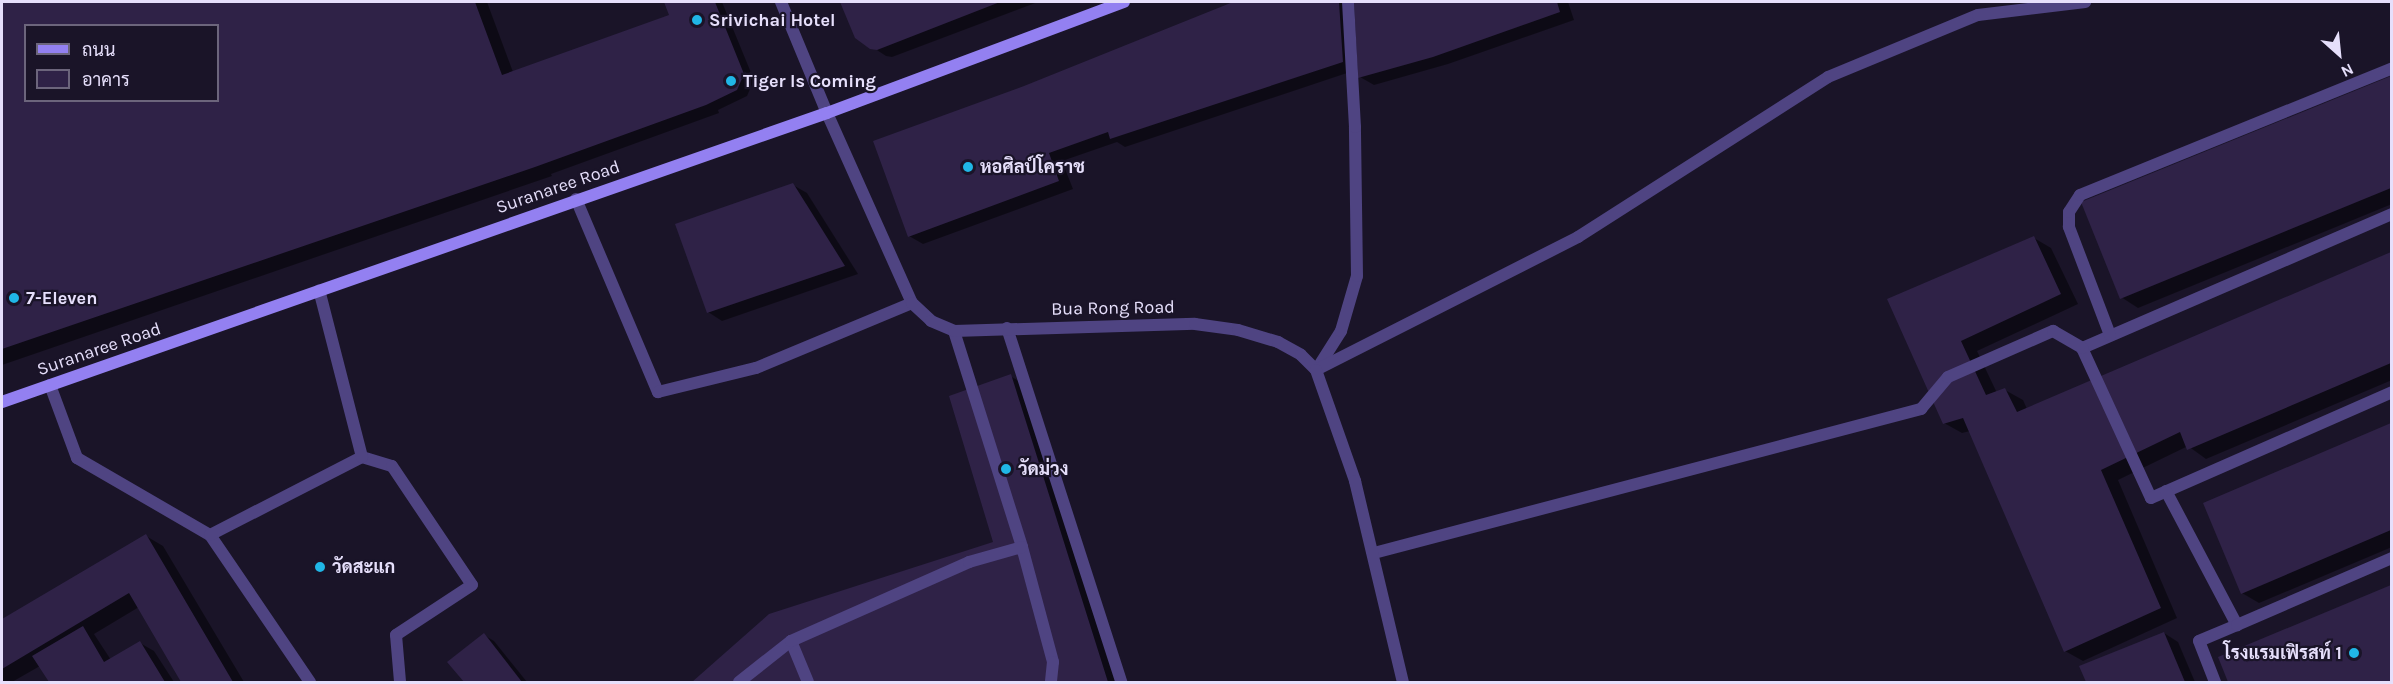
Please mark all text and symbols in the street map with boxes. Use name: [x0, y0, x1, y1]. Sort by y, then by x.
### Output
place label: Srivichai Hotel: [709, 9, 835, 31]
marker: Srivichai Hotel: [690, 13, 704, 27]
legend: [24, 24, 219, 102]
north arrow: [2309, 24, 2369, 84]
text: ถนน: [82, 39, 115, 61]
text: N: [2338, 59, 2357, 82]
text: อาคาร: [82, 69, 130, 91]
place label: Tiger Is Coming: [743, 70, 876, 92]
marker: Tiger Is Coming: [724, 74, 738, 88]
street label: Suranaree Road: [493, 156, 623, 218]
place label: หอศิลป์โคราช: [980, 156, 1085, 178]
marker: หอศิลป์โคราช: [961, 160, 975, 174]
place label: 7-Eleven: [26, 287, 97, 309]
marker: 7-Eleven: [7, 291, 21, 305]
street label: Bua Rong Road: [1051, 296, 1175, 320]
street label: Suranaree Road: [34, 318, 164, 380]
place label: วัดม่วง: [1018, 458, 1068, 480]
marker: วัดม่วง: [999, 462, 1013, 476]
place label: วัดสะแก: [332, 556, 395, 578]
marker: วัดสะแก: [313, 560, 327, 574]
place label: โรงแรมเฟิรสท์ 1: [2223, 642, 2342, 664]
marker: โรงแรมเฟิรสท์ 1: [2347, 646, 2361, 660]

